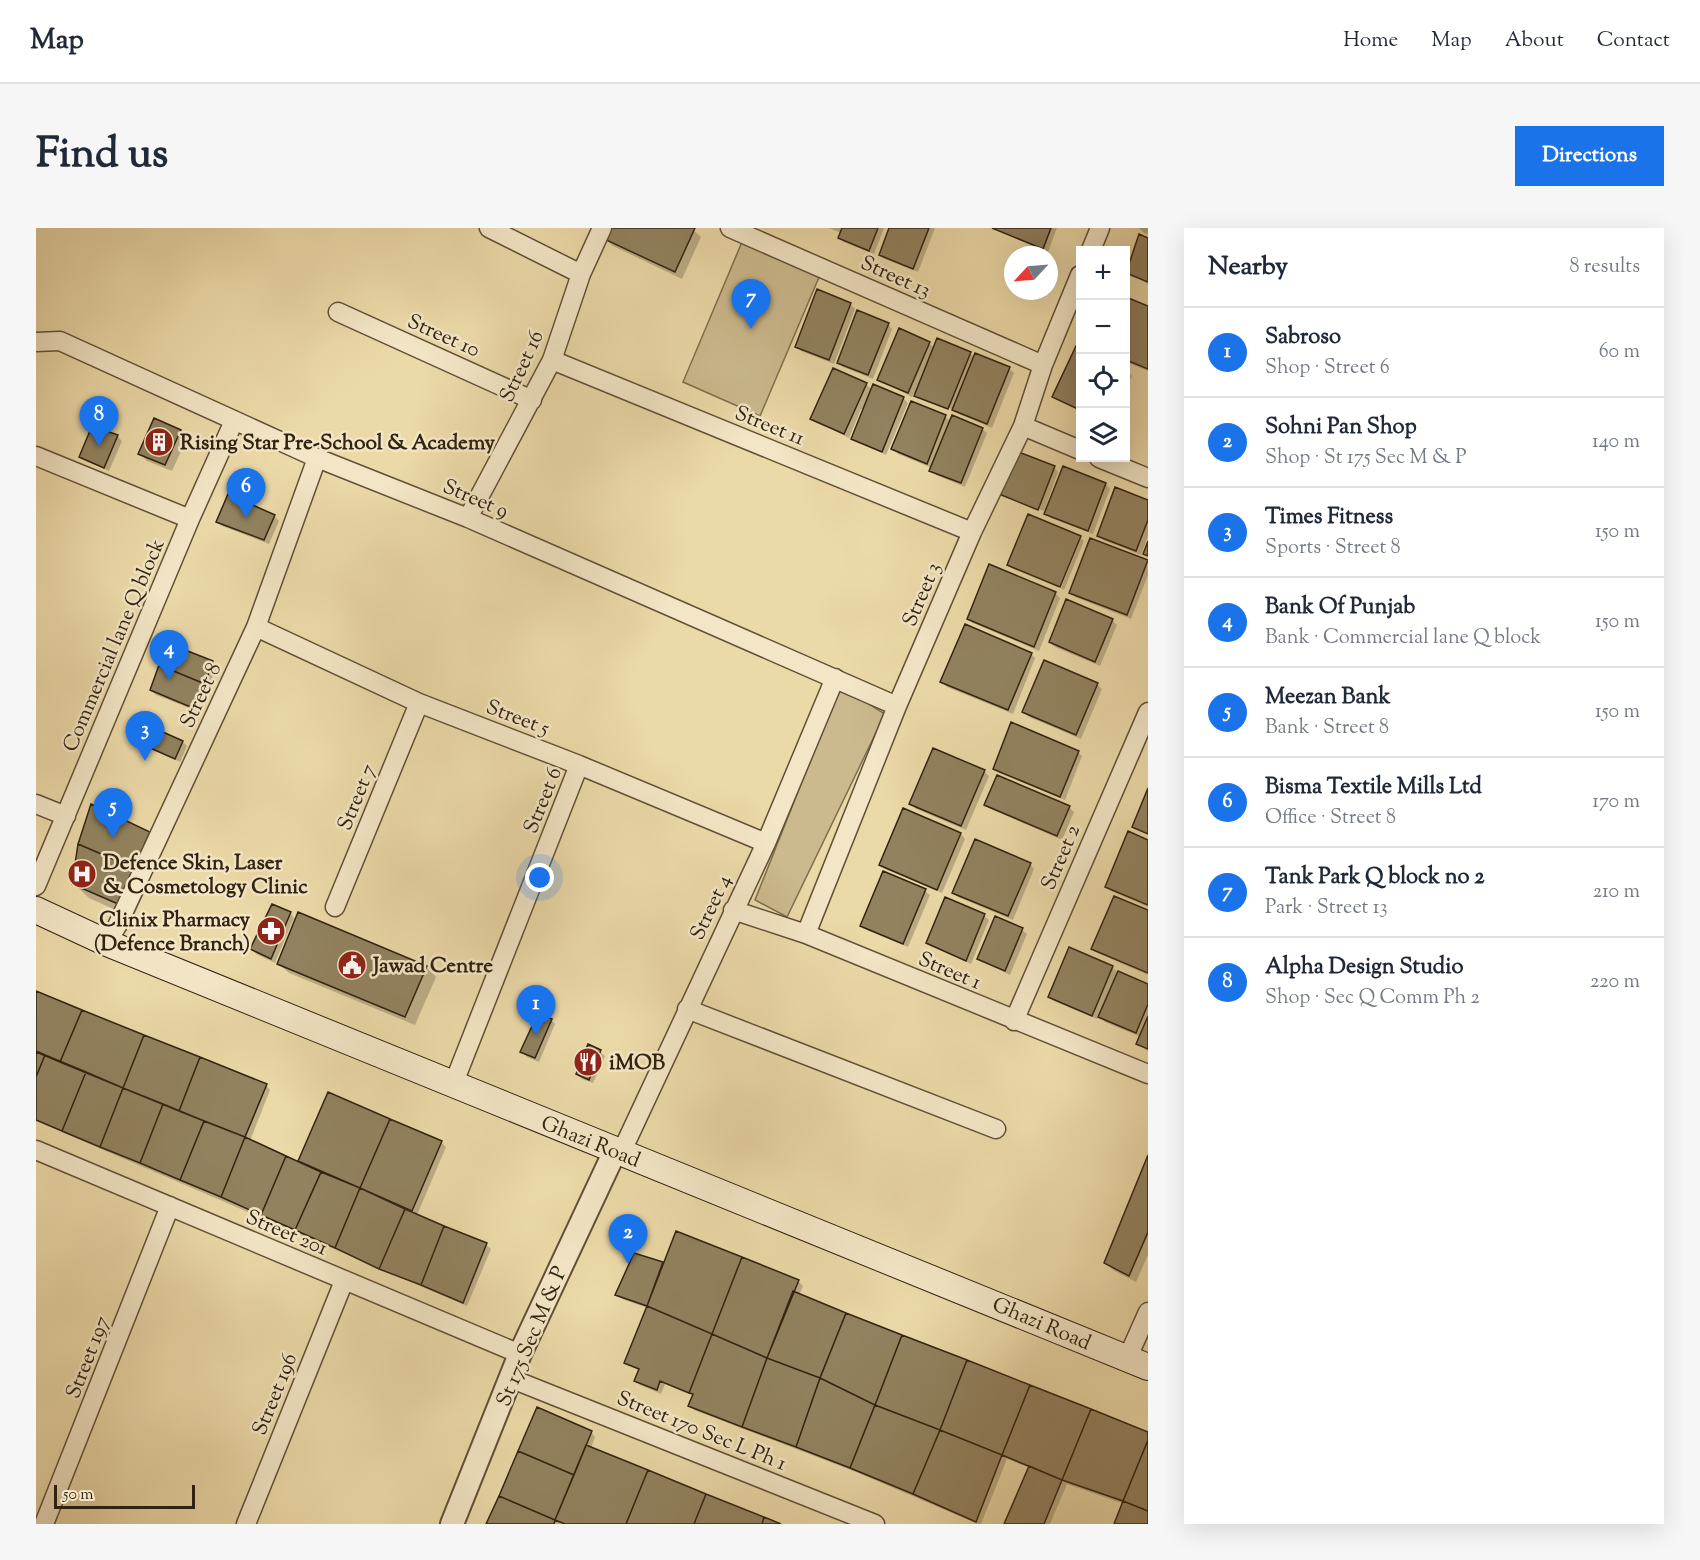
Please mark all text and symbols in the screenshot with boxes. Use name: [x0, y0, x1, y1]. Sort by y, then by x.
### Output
text: Map: [30, 21, 84, 61]
text: Home: [1343, 26, 1398, 56]
text: Map: [1431, 26, 1472, 56]
text: About: [1505, 26, 1564, 56]
text: Contact: [1597, 26, 1670, 56]
text: Find us: [36, 126, 168, 186]
button: Directions: [1515, 126, 1664, 186]
north arrow: [1004, 246, 1058, 300]
map controls: [1076, 246, 1130, 462]
button: +: [1076, 246, 1130, 300]
street label: Street 13: [855, 249, 935, 307]
text: Nearby: [1208, 249, 1288, 286]
text: 8 results: [1569, 253, 1640, 282]
pin: 7: [732, 279, 770, 329]
button: −: [1076, 300, 1130, 354]
street label: Street 10: [402, 308, 484, 366]
text: Sabroso: [1265, 322, 1341, 354]
street label: Street 16: [493, 326, 553, 408]
text: 1: [1224, 338, 1231, 367]
text: 60 m: [1599, 338, 1640, 367]
button: locate: [1076, 354, 1130, 408]
text: Shop · Street 6: [1265, 354, 1390, 383]
pin: 8: [80, 396, 118, 446]
street label: Street 11: [730, 399, 809, 454]
button: layers: [1076, 408, 1130, 462]
text: Sohni Pan Shop: [1265, 412, 1417, 444]
building icon: Rising Star Pre-School & Academy: [143, 426, 175, 458]
text: 2: [1223, 428, 1232, 457]
text: 140 m: [1592, 428, 1640, 457]
place label: Rising Star Pre-School & Academy: [180, 429, 496, 459]
text: Shop · St 175 Sec M & P: [1265, 444, 1466, 473]
pin: 6: [226, 468, 266, 518]
street label: Street 9: [438, 473, 513, 527]
text: Times Fitness: [1265, 502, 1393, 534]
text: 3: [1223, 518, 1232, 547]
text: 150 m: [1595, 518, 1640, 547]
street label: Commercial lane Q block: [56, 534, 174, 757]
text: Sports · Street 8: [1265, 534, 1401, 563]
street label: Street 3: [896, 558, 950, 632]
text: Bank Of Punjab: [1265, 592, 1415, 624]
text: 4: [1222, 608, 1233, 637]
text: 150 m: [1595, 608, 1640, 637]
text: Bank · Commercial lane Q block: [1265, 624, 1541, 653]
pin: 4: [150, 630, 188, 680]
street label: Street 8: [174, 658, 230, 734]
text: Meezan Bank: [1265, 682, 1391, 714]
street label: Street 5: [481, 693, 553, 745]
text: 5: [1224, 698, 1231, 727]
text: 150 m: [1595, 698, 1640, 727]
pin: 3: [126, 712, 164, 761]
text: Bank · Street 8: [1265, 714, 1389, 743]
street label: Street 7: [331, 760, 385, 835]
street label: Street 6: [517, 763, 571, 838]
text: Bisma Textile Mills Ltd: [1265, 772, 1482, 804]
pin: 5: [94, 788, 133, 838]
text: 6: [1223, 788, 1232, 817]
text: 170 m: [1592, 788, 1640, 817]
text: Office · Street 8: [1265, 804, 1396, 833]
street label: Street 2: [1035, 820, 1089, 895]
place label: Defence Skin, Laser & Cosmetology Clinic: [103, 849, 308, 903]
hospital icon: Defence Skin, Laser & Cosmetology Clinic: [66, 858, 98, 890]
text: Tank Park Q block no 2: [1265, 862, 1484, 894]
your location: [525, 863, 554, 892]
street label: Street 4: [684, 870, 740, 946]
text: 7: [1222, 878, 1233, 907]
text: 210 m: [1593, 878, 1640, 907]
text: Park · Street 13: [1265, 894, 1388, 923]
place label: Clinix Pharmacy (Defence Branch): [94, 906, 251, 960]
pharmacy icon: Clinix Pharmacy (Defence Branch): [255, 915, 287, 947]
street label: Street 1: [913, 945, 985, 999]
public building icon: Jawad Centre: [336, 949, 368, 981]
place label: Jawad Centre: [371, 952, 493, 982]
text: Alpha Design Studio: [1265, 952, 1463, 984]
text: 8: [1223, 968, 1233, 997]
text: 220 m: [1590, 968, 1640, 997]
text: Shop · Sec Q Comm Ph 2: [1265, 984, 1480, 1013]
pin: 1: [516, 986, 556, 1035]
restaurant icon: iMOB: [572, 1046, 604, 1078]
place label: iMOB: [609, 1049, 666, 1079]
street label: Ghazi Road: [536, 1109, 645, 1176]
street label: Street 201: [241, 1203, 332, 1265]
pin: 2: [608, 1214, 648, 1264]
street label: St 175 Sec M & P: [490, 1262, 576, 1412]
street label: Ghazi Road: [987, 1291, 1095, 1359]
street label: Street 197: [59, 1312, 119, 1403]
street label: Street 196: [246, 1349, 306, 1440]
street label: Street 170 Sec L Ph 1: [612, 1384, 791, 1480]
scale bar: [54, 1482, 195, 1510]
text: 50 m: [63, 1484, 94, 1507]

